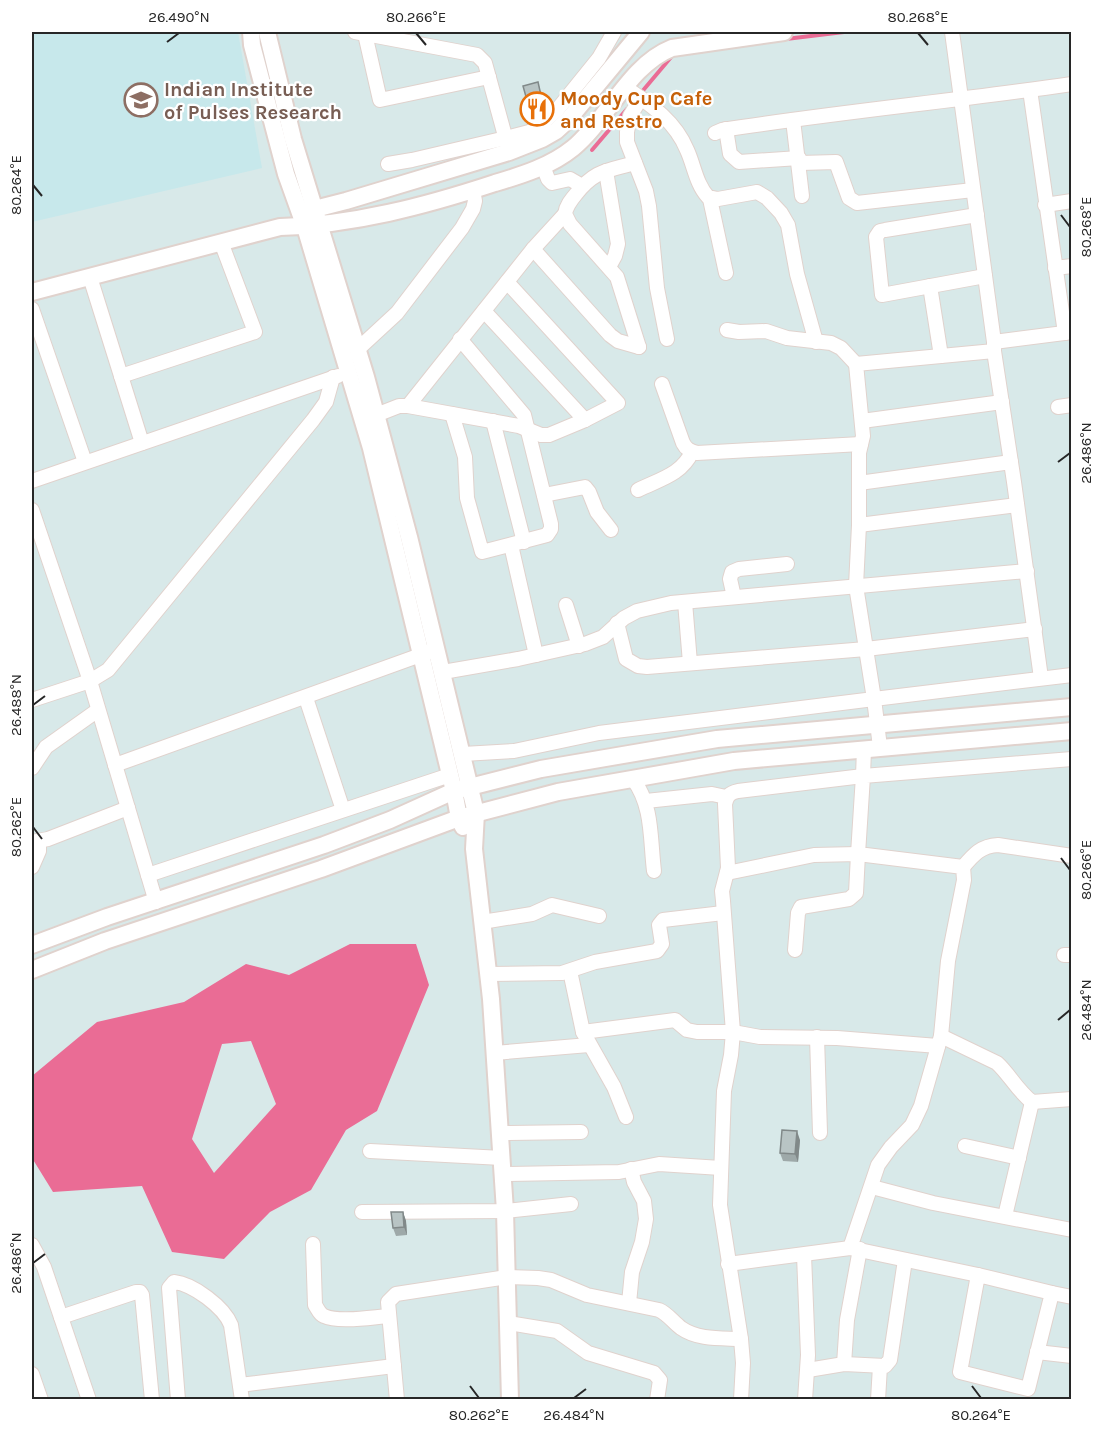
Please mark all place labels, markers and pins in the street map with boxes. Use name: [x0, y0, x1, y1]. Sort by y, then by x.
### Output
place label: Indian Institute of Pulses Research: [164, 78, 342, 124]
school or university icon: Indian Institute of Pulses Research: [123, 82, 159, 118]
place label: Moody Cup Cafe and Restro: [560, 87, 712, 133]
restaurant icon: Moody Cup Cafe and Restro: [519, 91, 555, 127]

